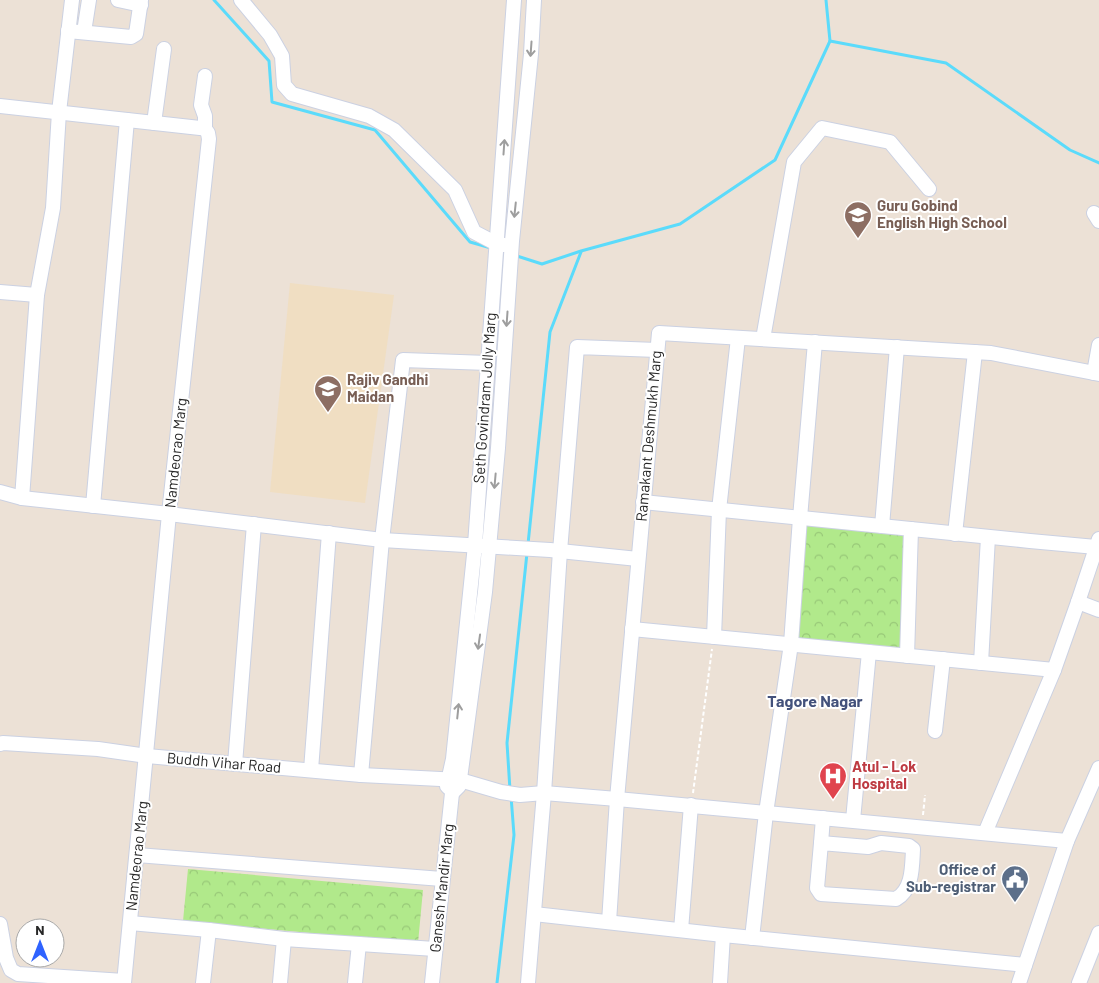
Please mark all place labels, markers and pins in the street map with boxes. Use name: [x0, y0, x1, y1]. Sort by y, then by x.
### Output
place label: Guru Gobind English High School: [877, 196, 1007, 231]
school or university icon: Guru Gobind English High School: [843, 200, 873, 239]
place label: Rajiv Gandhi Maidan: [347, 370, 428, 405]
school or university icon: Rajiv Gandhi Maidan: [313, 374, 343, 413]
place label: Atul - Lok Hospital: [852, 757, 916, 792]
hospital icon: Atul - Lok Hospital: [818, 761, 848, 800]
place label: Office of Sub-registrar: [906, 860, 996, 895]
public building icon: Office of Sub-registrar: [1000, 864, 1030, 903]

